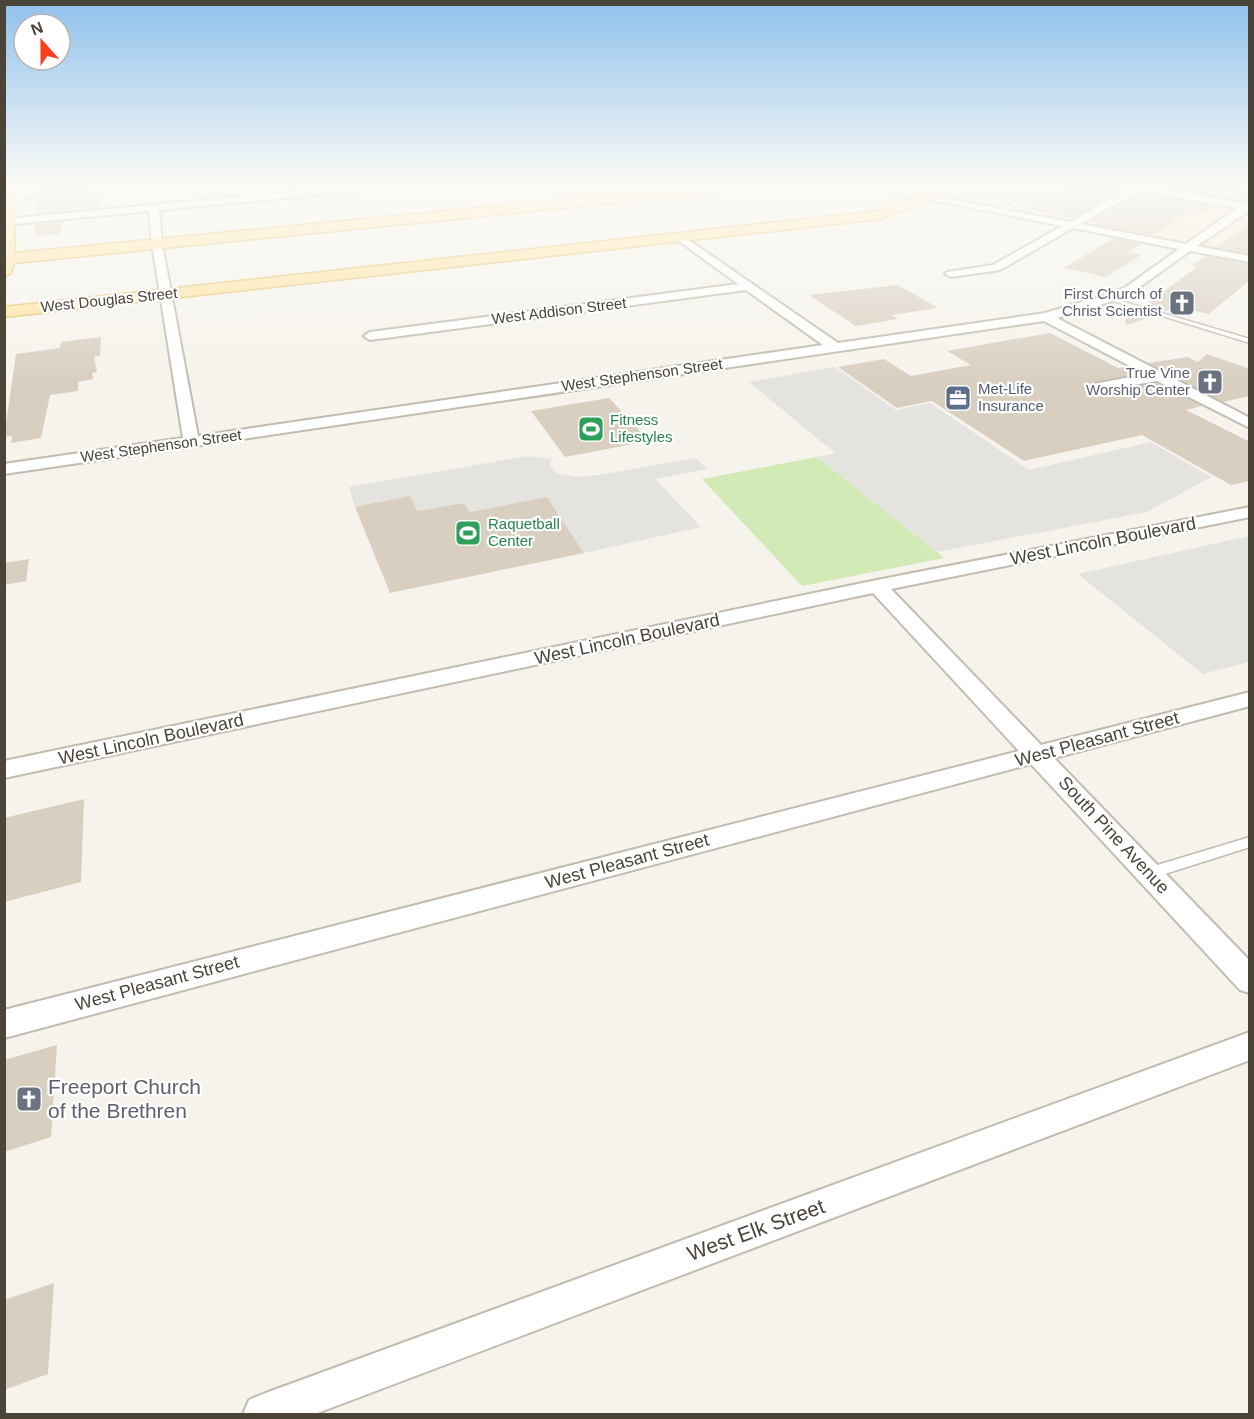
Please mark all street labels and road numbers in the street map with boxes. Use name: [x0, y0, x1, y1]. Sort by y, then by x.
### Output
street label: West Douglas Street: [40, 284, 179, 315]
street label: West Addison Street: [491, 294, 628, 327]
street label: West Stephenson Street: [560, 355, 724, 394]
street label: West Stephenson Street: [79, 426, 243, 465]
street label: West Lincoln Boulevard: [1008, 513, 1198, 569]
street label: West Lincoln Boulevard: [533, 610, 721, 668]
street label: West Pleasant Street: [1013, 708, 1181, 770]
street label: West Lincoln Boulevard: [57, 710, 245, 768]
street label: South Pine Avenue: [1055, 772, 1173, 898]
street label: West Pleasant Street: [543, 830, 711, 892]
street label: West Pleasant Street: [73, 952, 241, 1014]
street label: West Elk Street: [684, 1194, 828, 1265]

